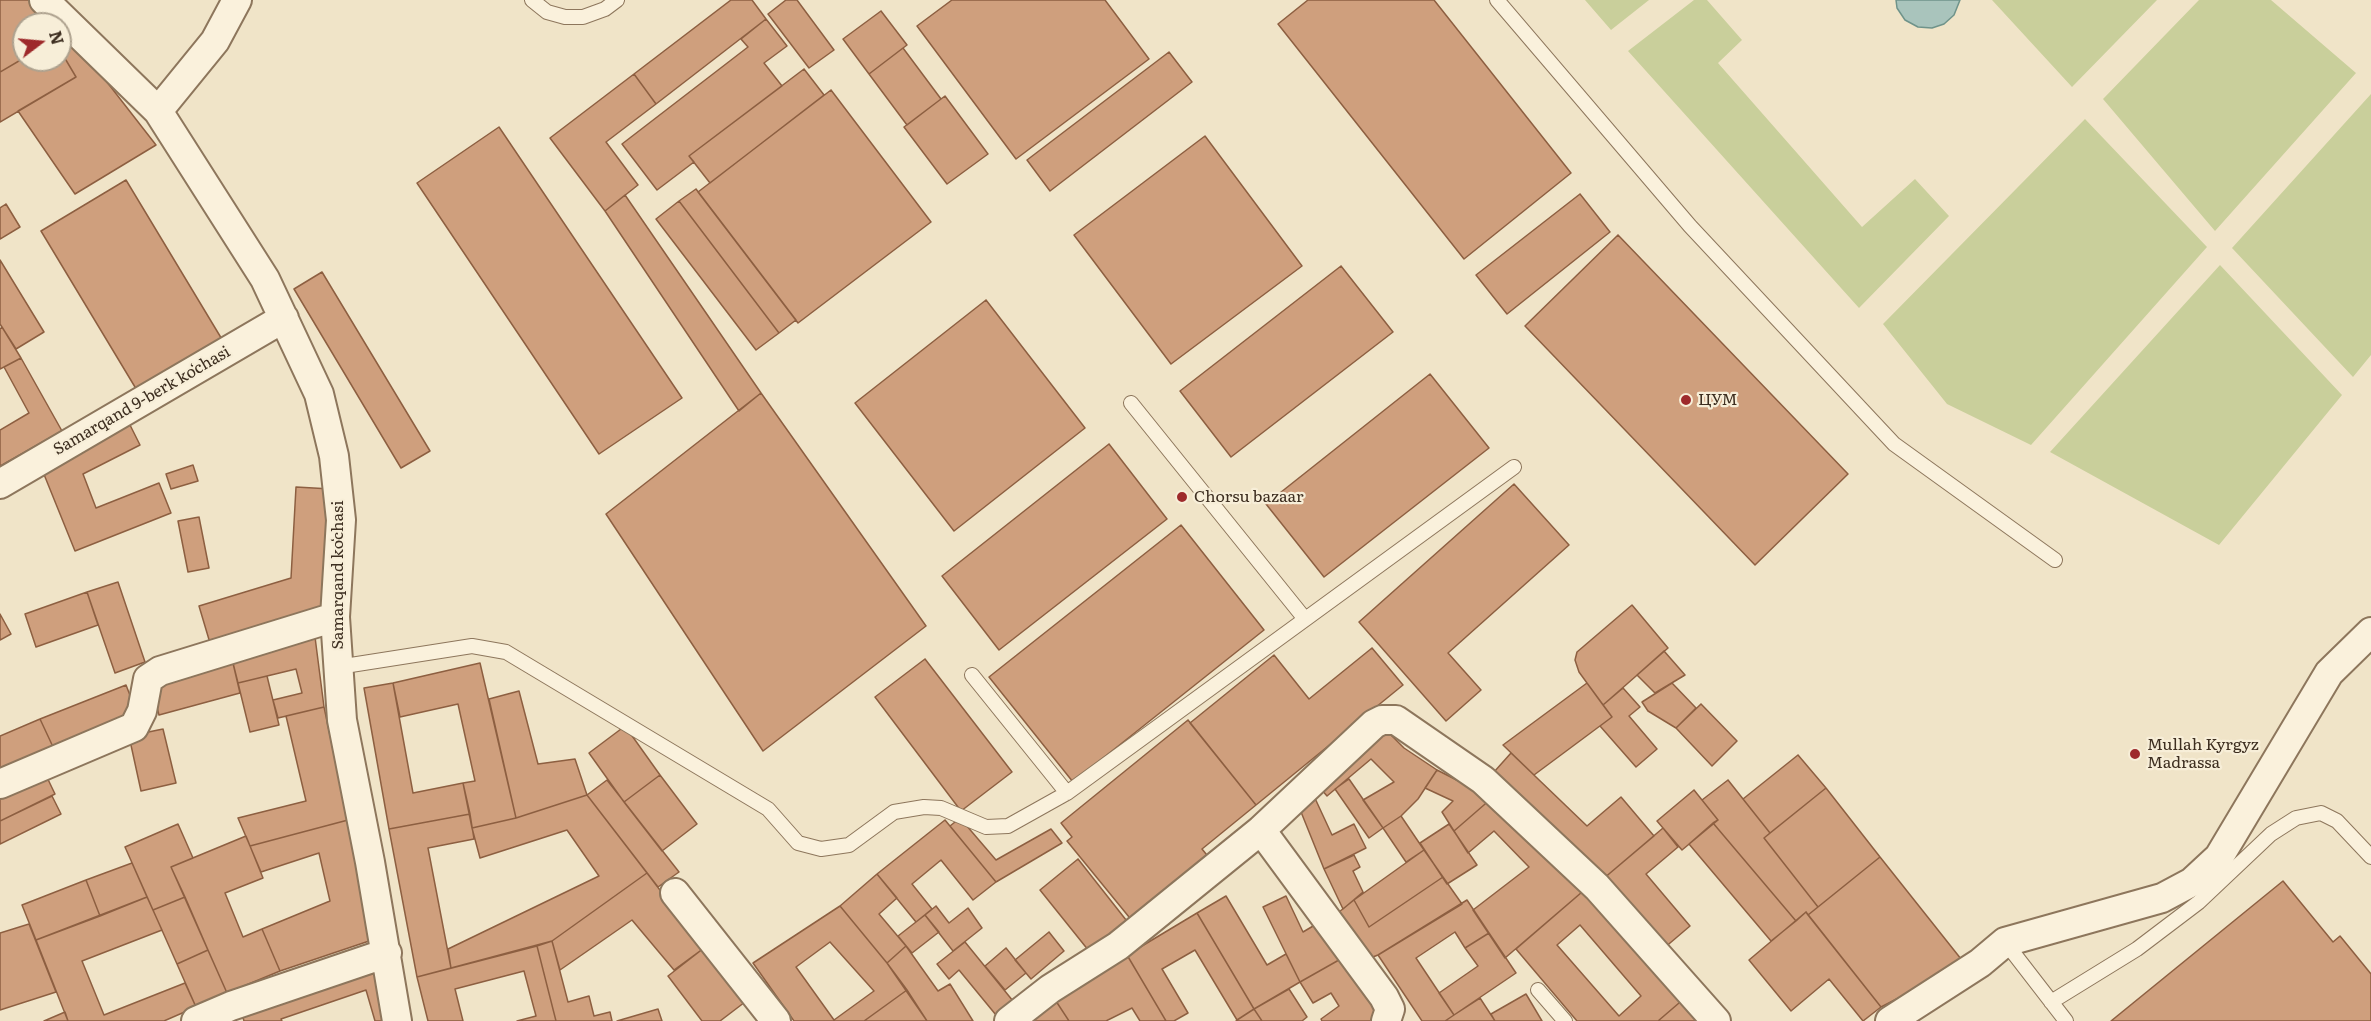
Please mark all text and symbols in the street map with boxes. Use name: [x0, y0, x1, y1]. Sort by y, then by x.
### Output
north arrow: [12, 12, 72, 72]
text: N: [44, 28, 71, 47]
street label: Samarqand 9-berk koʻchasi: [50, 342, 234, 460]
place label: ЦУМ: [1698, 390, 1738, 410]
marker: ЦУМ: [1679, 393, 1693, 407]
place label: Chorsu bazaar: [1194, 487, 1304, 507]
marker: Chorsu bazaar: [1175, 490, 1189, 504]
street label: Samarqand koʻchasi: [328, 500, 348, 650]
place label: Mullah Kyrgyz Madrassa: [2147, 735, 2259, 773]
marker: Mullah Kyrgyz Madrassa: [2128, 747, 2142, 761]

